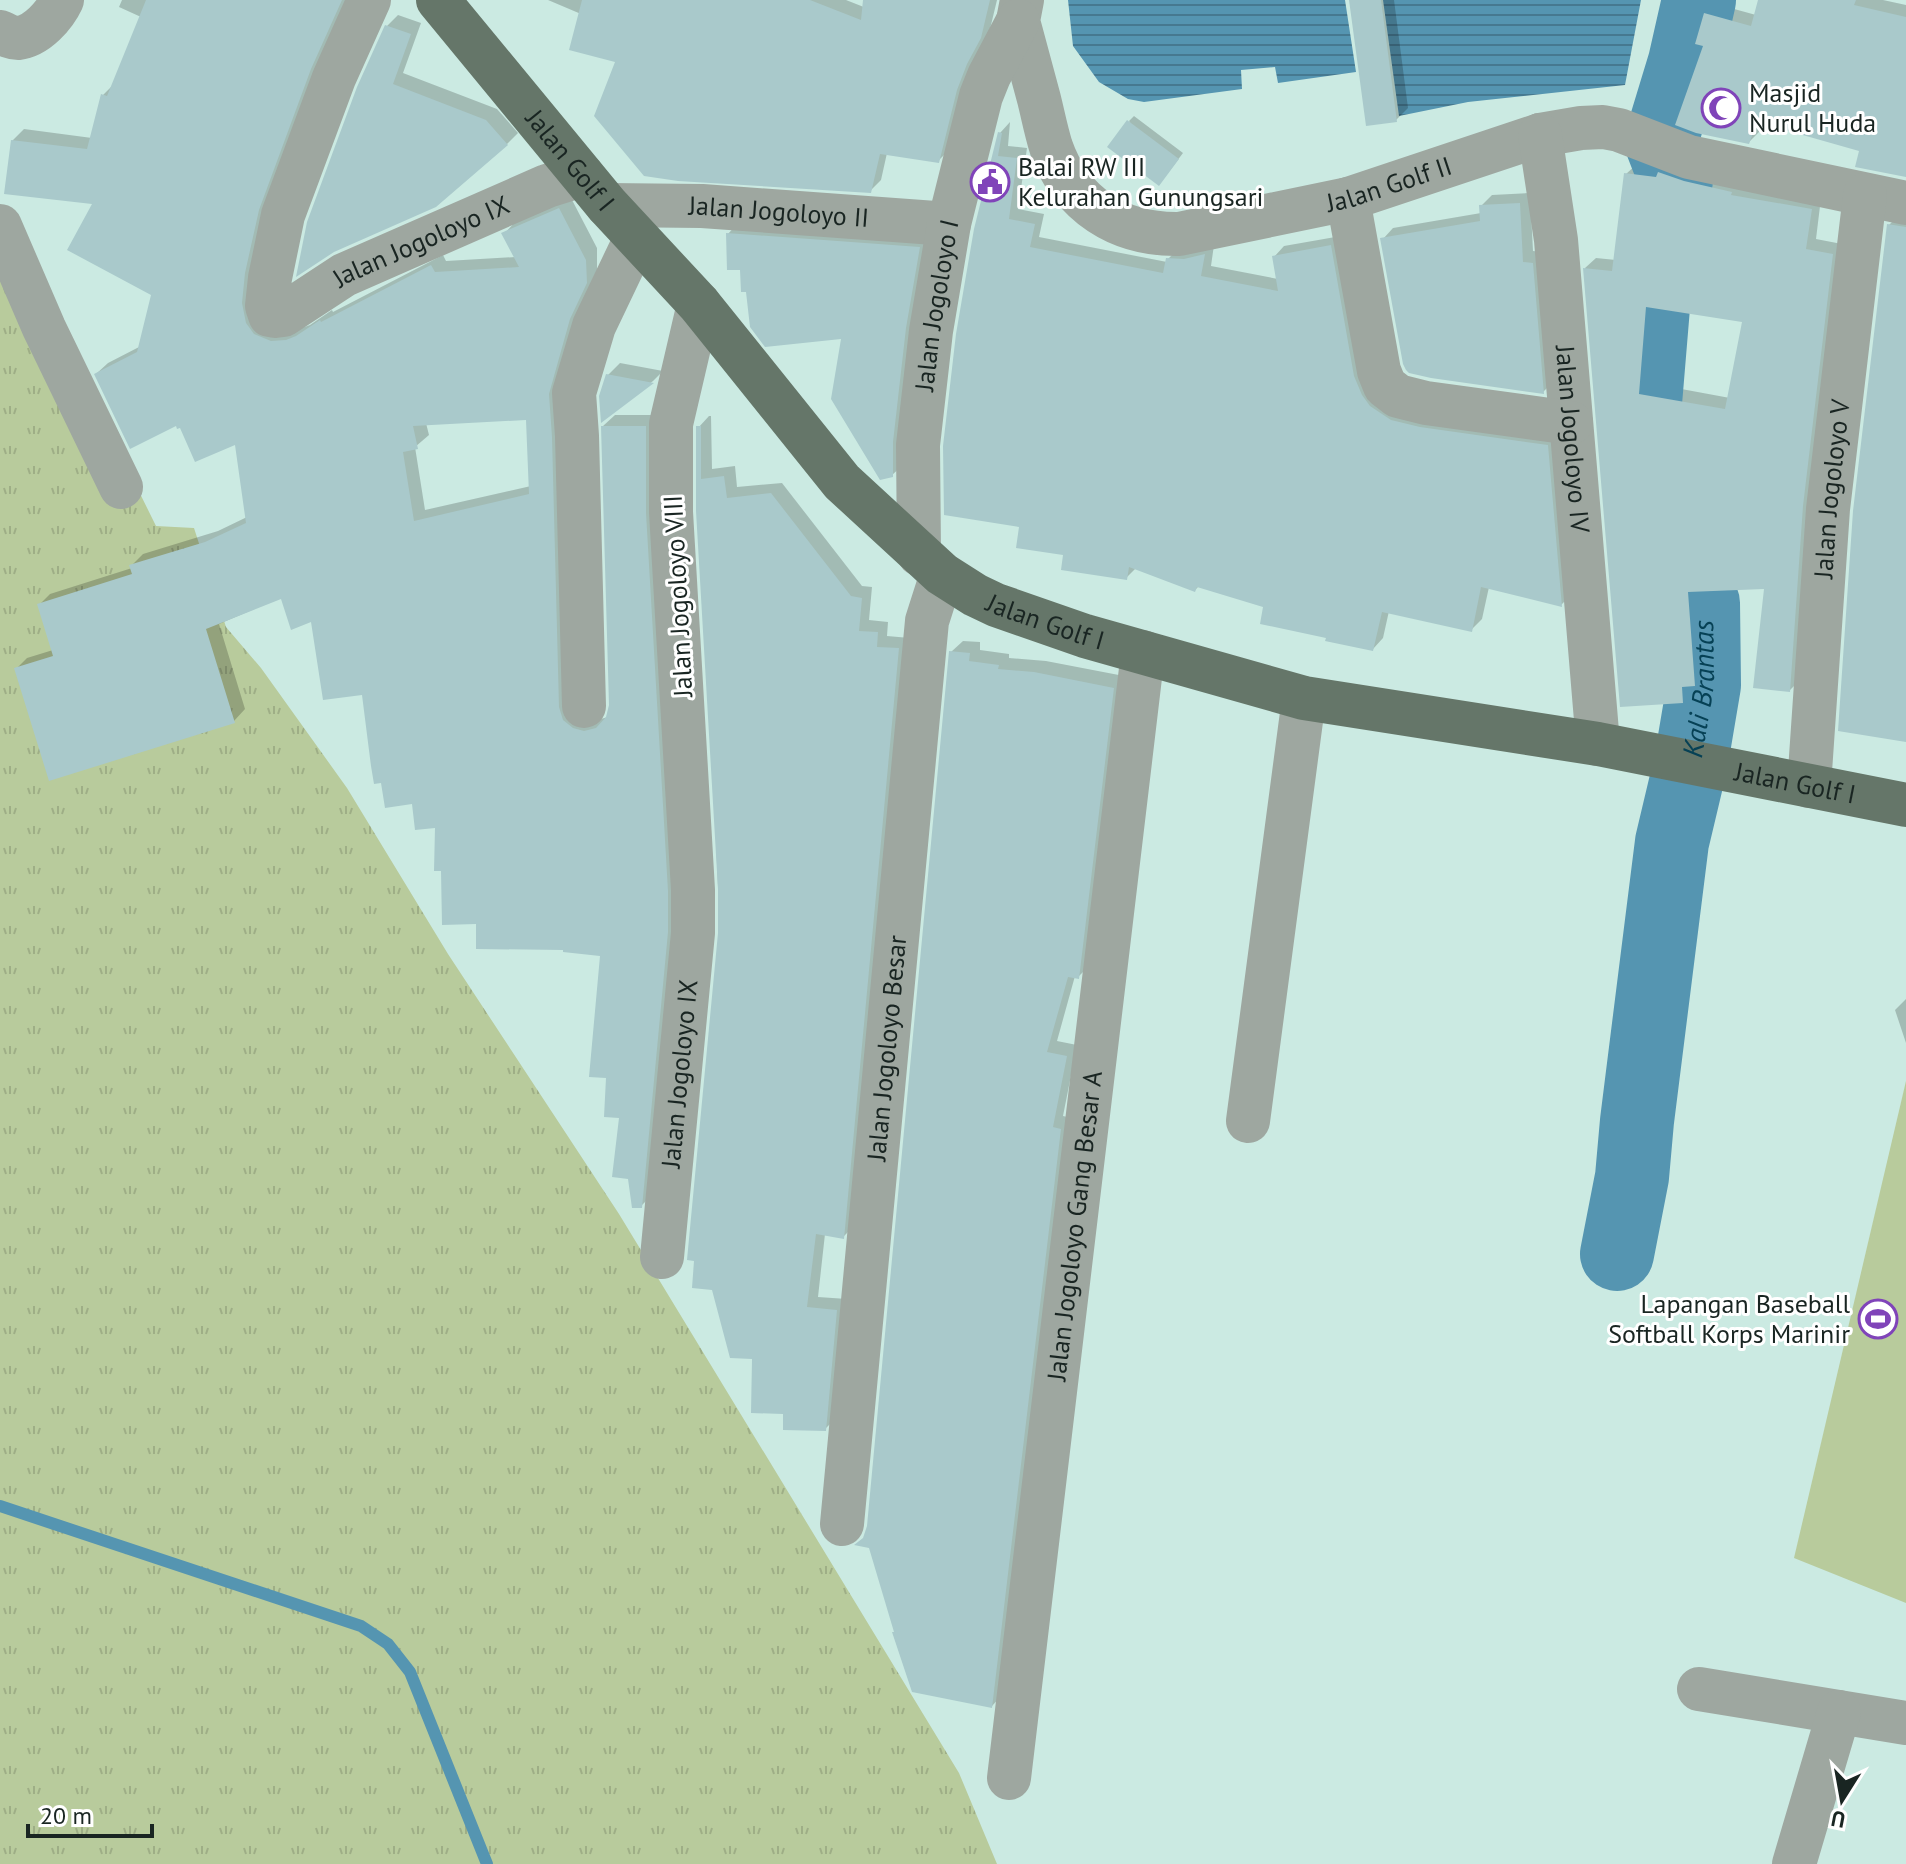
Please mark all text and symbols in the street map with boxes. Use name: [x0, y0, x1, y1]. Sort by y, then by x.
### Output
place label: Masjid Nurul Huda: [1749, 76, 1876, 139]
mosque icon: Masjid Nurul Huda: [1700, 87, 1742, 129]
street label: Jalan Golf I: [518, 102, 622, 218]
street label: Jalan Golf II: [1322, 149, 1456, 219]
place label: Balai RW III Kelurahan Gunungsari: [1018, 150, 1263, 213]
public building icon: Balai RW III Kelurahan Gunungsari: [969, 161, 1011, 203]
street label: Jalan Jogoloyo IX: [325, 188, 514, 295]
street label: Jalan Jogoloyo II: [687, 189, 870, 234]
street label: Jalan Jogoloyo I: [907, 216, 966, 394]
street label: Jalan Jogoloyo IV: [1549, 343, 1597, 534]
street label: Jalan Jogoloyo V: [1806, 397, 1857, 580]
street label: Jalan Jogoloyo VIII: [656, 494, 699, 699]
street label: Jalan Golf I: [980, 586, 1108, 657]
water label: Kali Brantas: [1673, 620, 1723, 760]
street label: Jalan Golf I: [1731, 754, 1859, 811]
street label: Jalan Jogoloyo Besar: [859, 934, 913, 1163]
street label: Jalan Jogoloyo IX: [653, 978, 704, 1171]
street label: Jalan Jogoloyo Gang Besar A: [1039, 1069, 1109, 1384]
place label: Lapangan Baseball Softball Korps Marinir: [1608, 1287, 1850, 1350]
sports icon: Lapangan Baseball Softball Korps Marinir: [1857, 1298, 1899, 1340]
north arrow: [1802, 1760, 1882, 1840]
scale bar: [28, 1788, 152, 1838]
text: 20 m: [40, 1800, 92, 1831]
text: U: [1829, 1805, 1848, 1835]

